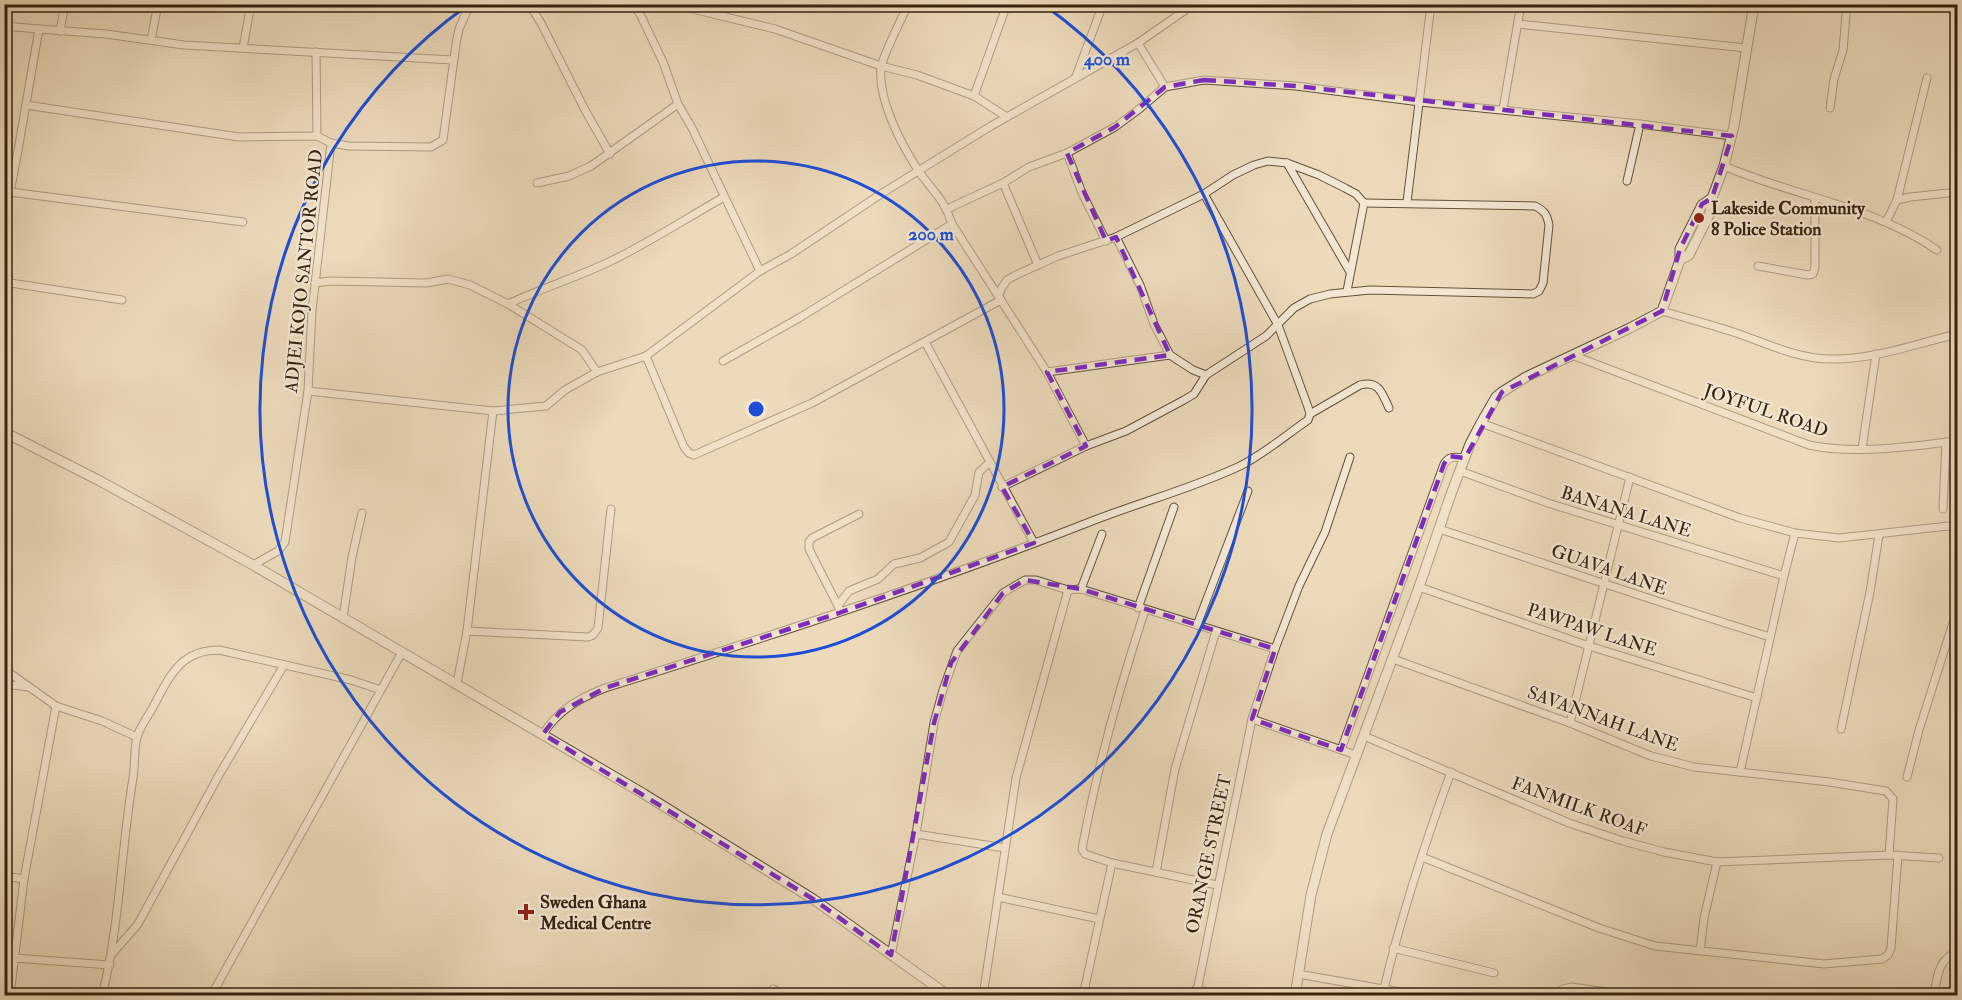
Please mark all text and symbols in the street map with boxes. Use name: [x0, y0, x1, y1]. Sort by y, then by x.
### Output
text: 400 m: [1083, 48, 1131, 71]
street label: ADJEI KOJO SANTOR ROAD: [280, 148, 328, 395]
place label: Lakeside Community 8 Police Station: [1711, 197, 1866, 241]
marker: Lakeside Community 8 Police Station: [1692, 211, 1706, 225]
text: 200 m: [908, 223, 955, 246]
street label: JOYFUL ROAD: [1700, 379, 1831, 443]
centre of rings: [746, 399, 766, 419]
street label: BANANA LANE: [1558, 481, 1694, 543]
street label: GUAVA LANE: [1548, 539, 1670, 601]
street label: PAWPAW LANE: [1524, 598, 1660, 662]
street label: SAVANNAH LANE: [1524, 681, 1682, 757]
street label: ORANGE STREET: [1181, 772, 1237, 936]
street label: FANMILK ROAF: [1508, 772, 1650, 842]
place label: Sweden Ghana Medical Centre: [539, 891, 652, 935]
marker: Sweden Ghana Medical Centre: [517, 903, 535, 921]

